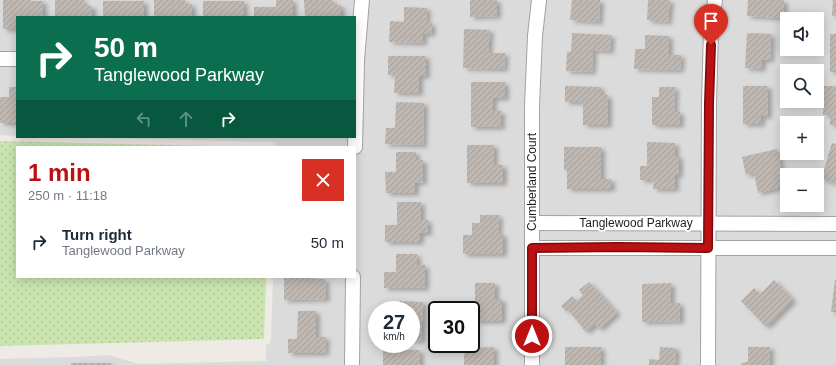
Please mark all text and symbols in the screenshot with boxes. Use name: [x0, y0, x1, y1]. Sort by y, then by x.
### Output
pin: [694, 4, 728, 45]
icon: arrive: [700, 10, 722, 32]
map controls: [780, 12, 824, 212]
button: sound: [780, 12, 824, 56]
icon: right: [28, 32, 80, 84]
text: 50 m: [94, 32, 158, 63]
button: search: [780, 64, 824, 108]
text: Tanglewood Parkway: [94, 65, 264, 85]
icon: left: [133, 108, 155, 130]
icon: ahead: [175, 108, 197, 130]
icon: right: [217, 108, 239, 130]
button: +: [780, 116, 824, 160]
street label: Cumberland Court: [525, 132, 539, 231]
text: 1 min: [28, 159, 91, 186]
button: close: [302, 159, 344, 201]
button: −: [780, 168, 824, 212]
text: 250 m · 11:18: [28, 188, 107, 203]
street label: Tanglewood Parkway: [579, 216, 693, 230]
text: Turn right: [62, 226, 132, 243]
icon: right: [28, 231, 50, 253]
text: 50 m: [311, 234, 344, 251]
text: Tanglewood Parkway: [62, 243, 185, 258]
speed limit sign: 30: [428, 301, 480, 353]
text: 27: [383, 311, 405, 333]
position arrow: [511, 315, 553, 357]
text: km/h: [383, 331, 405, 342]

